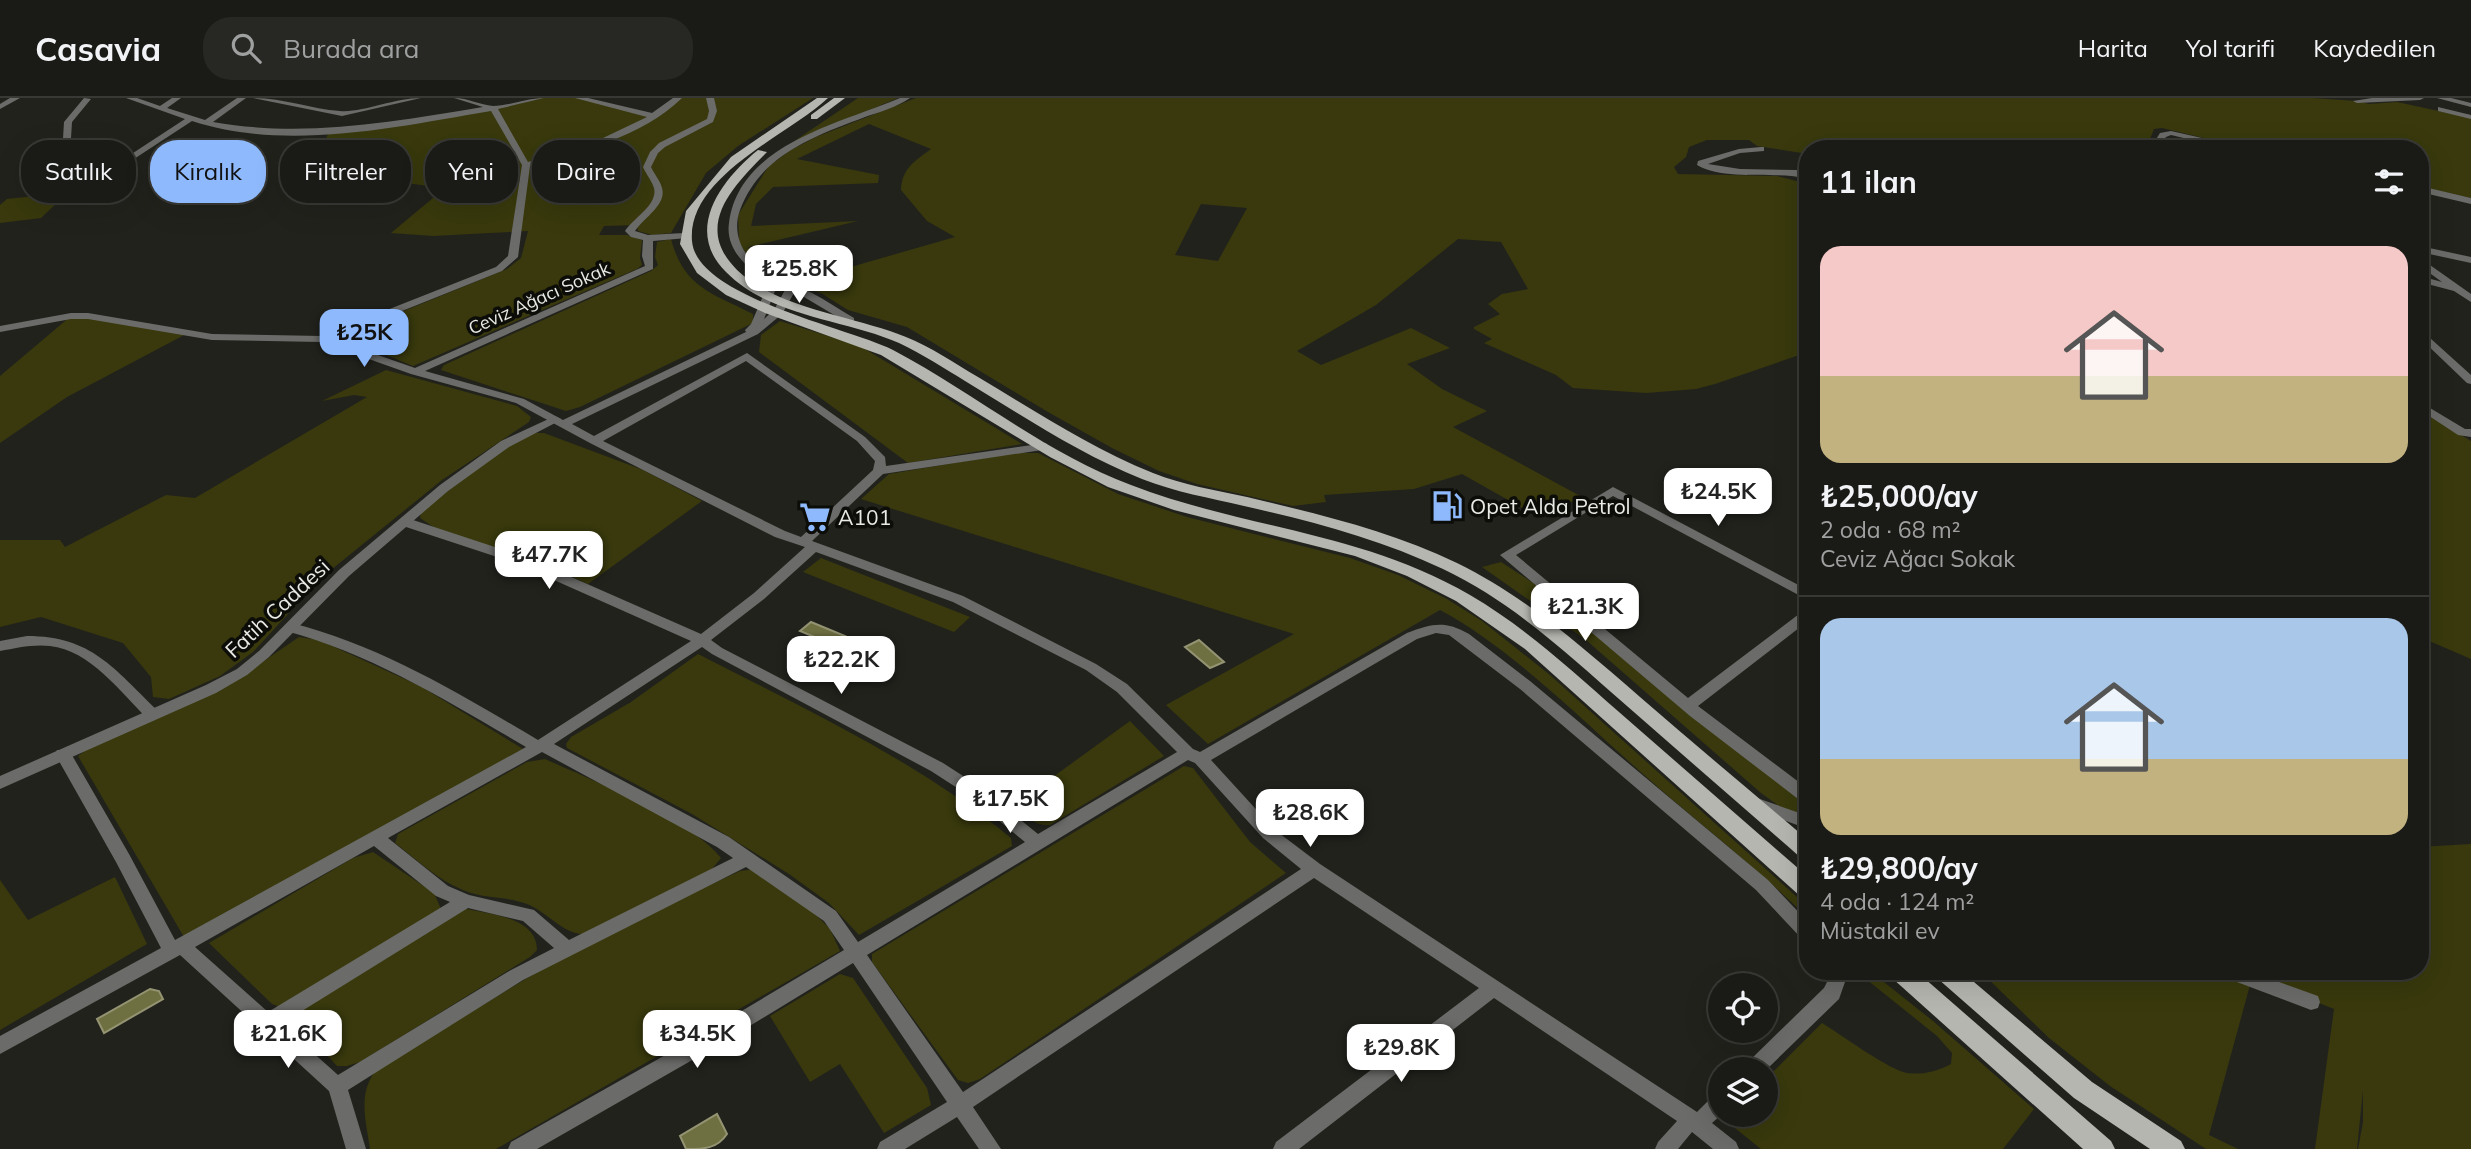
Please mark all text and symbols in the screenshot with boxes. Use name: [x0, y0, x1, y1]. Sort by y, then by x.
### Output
search box: [203, 17, 693, 80]
text: Casavia: [35, 28, 161, 69]
icon: search: [227, 29, 265, 67]
text: Burada ara: [283, 32, 419, 65]
text: Harita: [2078, 33, 2148, 63]
text: Yol tarifi: [2186, 33, 2275, 63]
text: Kaydedilen: [2313, 33, 2436, 63]
chip: Satılık: [21, 140, 136, 203]
chip: Kiralık: [150, 140, 266, 203]
chip: Filtreler: [280, 140, 411, 203]
chip: Yeni: [425, 140, 518, 203]
chip: Daire: [532, 140, 640, 203]
text: 11 ilan: [1820, 163, 1917, 201]
icon: filters: [2370, 163, 2408, 201]
pin: ₺25.8K: [742, 246, 856, 305]
text: ₺25.8K: [761, 253, 837, 282]
street label: Ceviz Ağacı Sokak: [465, 256, 614, 340]
icon: home: [2051, 292, 2177, 418]
pin: ₺25K: [323, 310, 405, 369]
text: ₺25K: [336, 317, 392, 346]
pin: ₺24.5K: [1661, 468, 1775, 528]
text: ₺24.5K: [1680, 476, 1756, 505]
text: ₺25,000/ay: [1820, 477, 1978, 515]
fuel station icon: Opet Alda Petrol: [1430, 489, 1464, 523]
place label: Opet Alda Petrol: [1470, 493, 1631, 519]
supermarket icon: A101: [798, 500, 832, 534]
place label: A101: [838, 504, 891, 530]
text: 2 oda · 68 m²: [1820, 515, 1960, 544]
pin: ₺47.7K: [492, 532, 606, 591]
text: ₺47.7K: [511, 539, 587, 568]
text: Ceviz Ağacı Sokak: [1820, 544, 2015, 573]
street label: Fatih Caddesi: [220, 553, 334, 663]
pin: ₺21.3K: [1528, 584, 1642, 643]
text: ₺21.3K: [1547, 591, 1623, 620]
pin: ₺22.2K: [784, 636, 898, 696]
text: ₺22.2K: [803, 644, 879, 673]
icon: home: [2051, 664, 2177, 790]
pin: ₺17.5K: [953, 776, 1067, 835]
text: ₺17.5K: [972, 783, 1048, 812]
pin: ₺28.6K: [1253, 790, 1367, 849]
text: ₺28.6K: [1272, 797, 1348, 826]
text: ₺29,800/ay: [1820, 849, 1978, 887]
text: 4 oda · 124 m²: [1820, 887, 1974, 916]
text: Müstakil ev: [1820, 916, 1940, 945]
map controls: [1708, 973, 1778, 1127]
button: locate: [1708, 973, 1778, 1043]
pin: ₺21.6K: [231, 1010, 345, 1070]
pin: ₺34.5K: [640, 1010, 754, 1070]
text: ₺21.6K: [250, 1018, 326, 1047]
text: ₺34.5K: [659, 1018, 735, 1047]
pin: ₺29.8K: [1344, 1024, 1458, 1084]
text: ₺29.8K: [1363, 1032, 1439, 1061]
button: layers: [1708, 1057, 1778, 1127]

